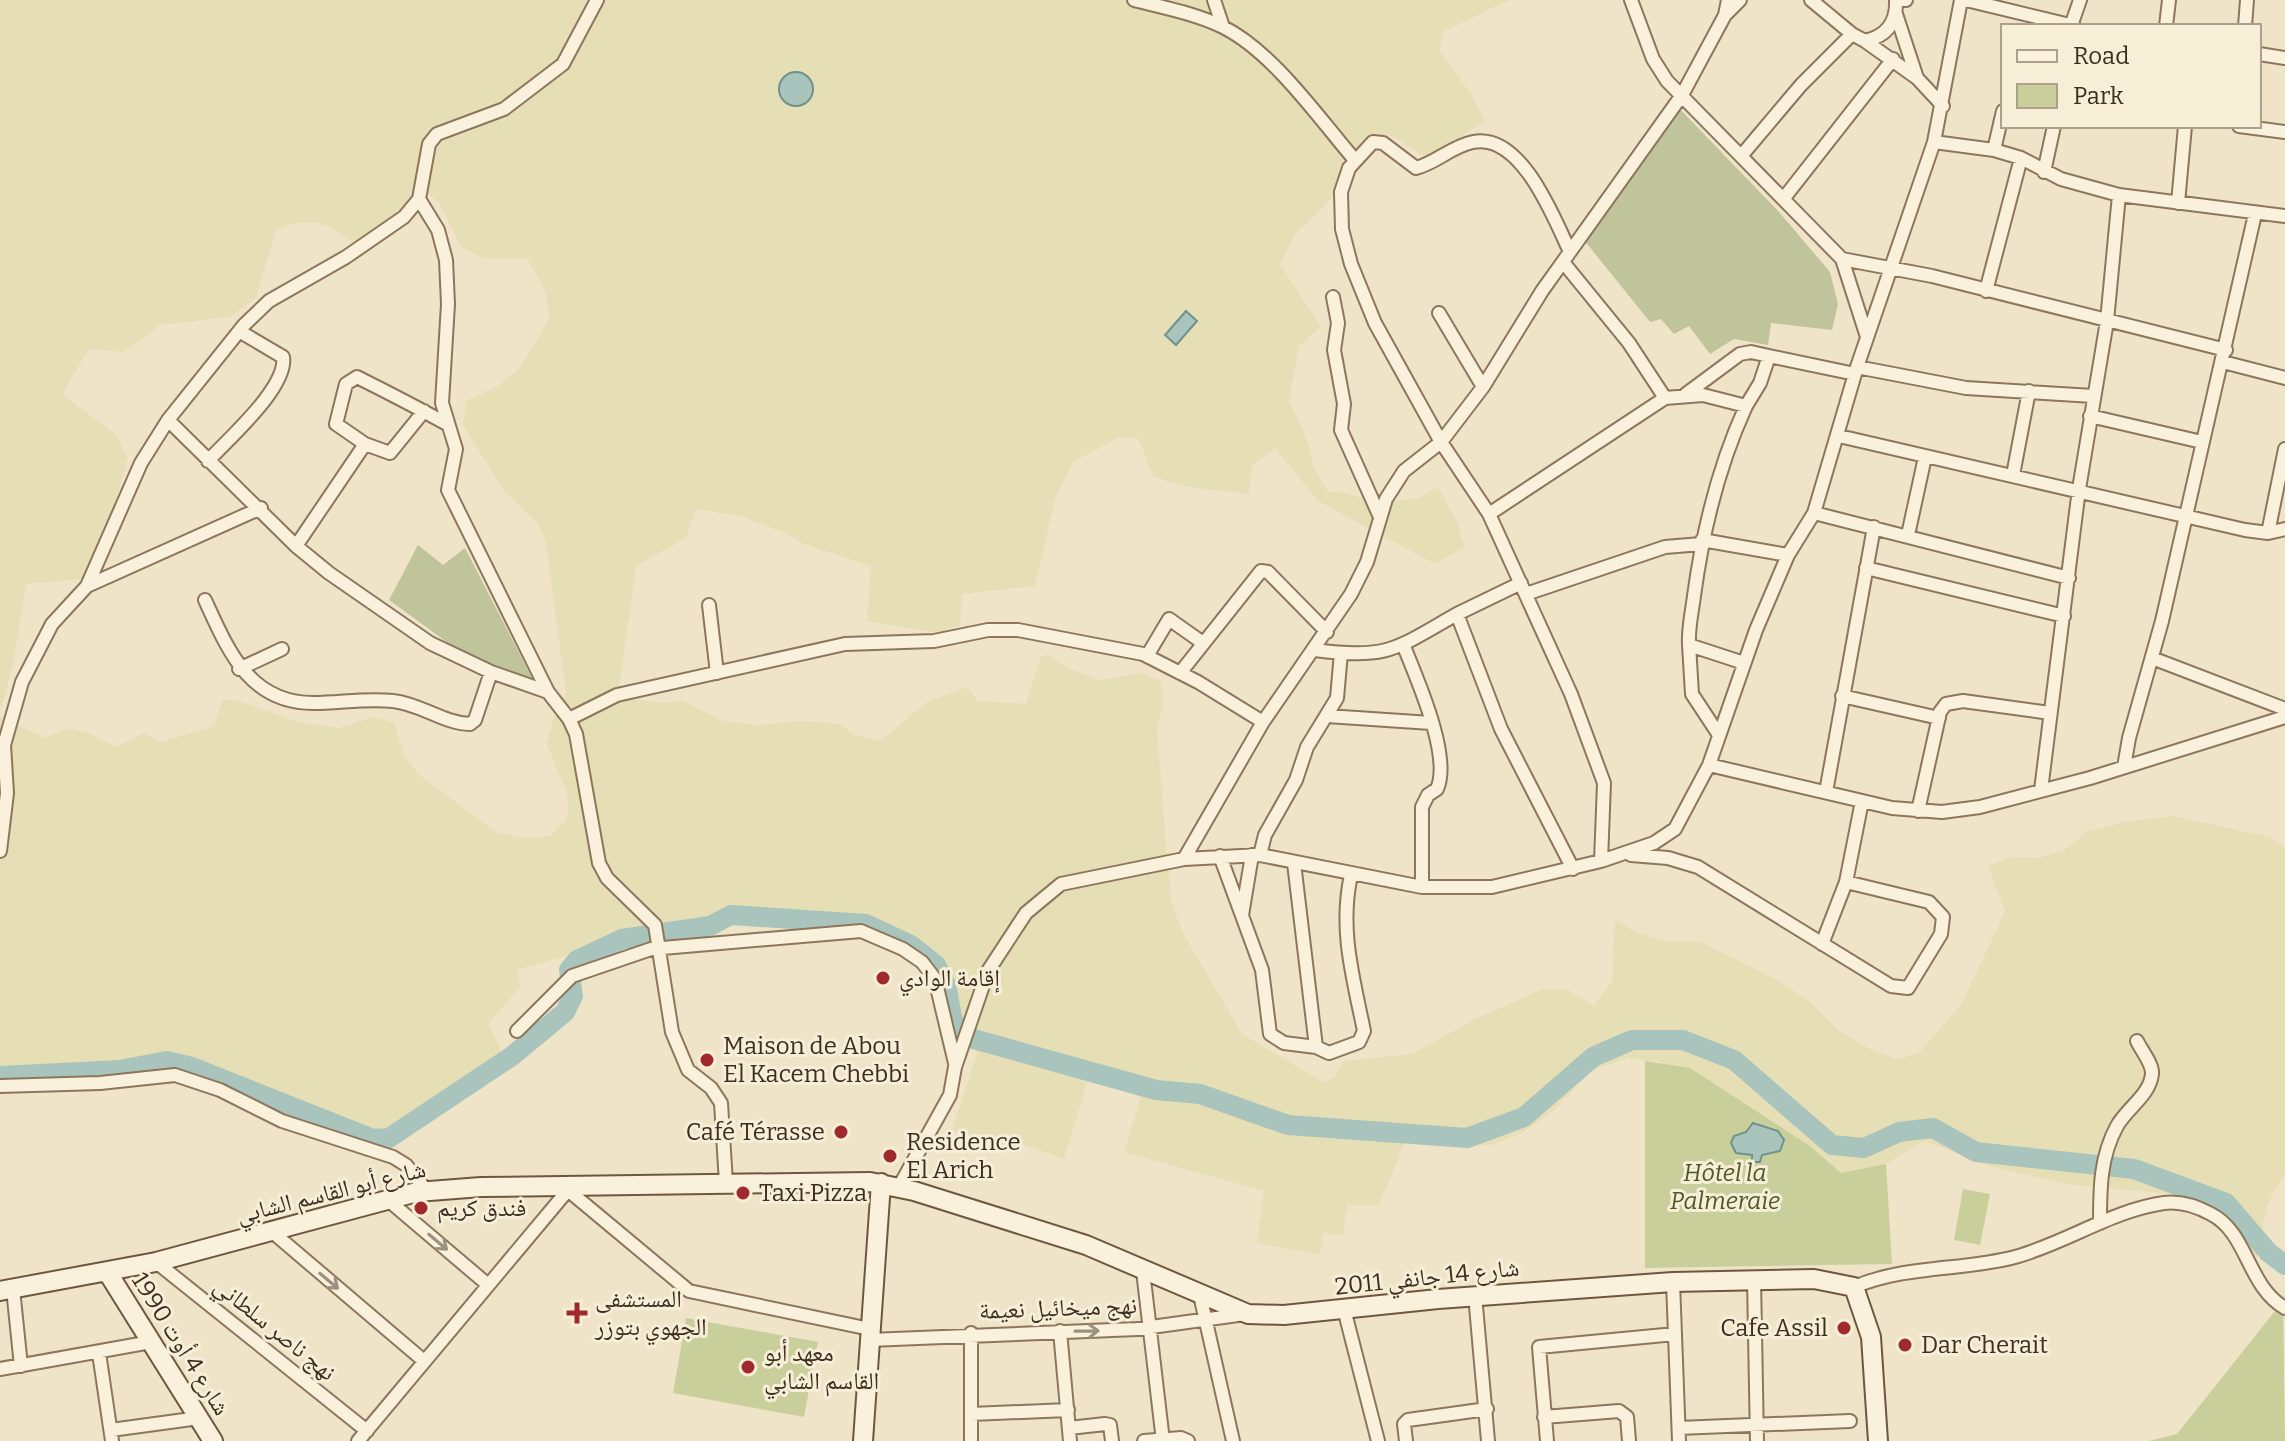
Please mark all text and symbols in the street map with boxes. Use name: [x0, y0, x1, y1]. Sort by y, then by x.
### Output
legend: [2001, 24, 2261, 128]
text: Road: [2073, 42, 2129, 70]
text: Park: [2073, 82, 2124, 110]
place label: إقامة الوادي: [899, 964, 1000, 997]
marker: إقامة الوادي: [874, 969, 892, 987]
place label: Maison de Abou El Kacem Chebbi: [723, 1032, 909, 1088]
marker: Maison de Abou El Kacem Chebbi: [698, 1051, 716, 1069]
place label: Café Térasse: [686, 1118, 825, 1146]
marker: Café Térasse: [832, 1123, 850, 1141]
place label: Residence El Arich: [906, 1128, 1021, 1184]
marker: Residence El Arich: [881, 1147, 899, 1165]
street label: شارع أبو القاسم الشابي: [233, 1155, 430, 1234]
park label: Hôtel la Palmeraie: [1670, 1159, 1780, 1215]
place label: Taxi Pizza: [759, 1179, 867, 1207]
marker: Taxi Pizza: [734, 1184, 752, 1202]
place label: فندق كريم: [437, 1194, 526, 1224]
marker: فندق كريم: [412, 1199, 430, 1217]
one-way arrow: [427, 1233, 447, 1251]
street label: شارع 14 جانفي 2011: [1333, 1253, 1521, 1306]
street label: شارع 4 أوت 1990: [125, 1268, 236, 1421]
street label: نهج ناصر سلطاني: [205, 1271, 342, 1391]
one-way arrow: [319, 1271, 339, 1289]
place label: المستشفى الجهوي بتوزر: [594, 1285, 707, 1346]
street label: نهج ميخائيل نعيمة: [978, 1291, 1138, 1326]
marker: المستشفى الجهوي بتوزر: [566, 1302, 588, 1324]
place label: Cafe Assil: [1720, 1314, 1828, 1342]
marker: Cafe Assil: [1835, 1319, 1853, 1337]
one-way arrow: [1073, 1323, 1100, 1338]
place label: Dar Cherait: [1921, 1331, 2048, 1359]
marker: Dar Cherait: [1896, 1336, 1914, 1354]
place label: معهد أبو القاسم الشابي: [764, 1339, 879, 1400]
marker: معهد أبو القاسم الشابي: [739, 1358, 757, 1376]

